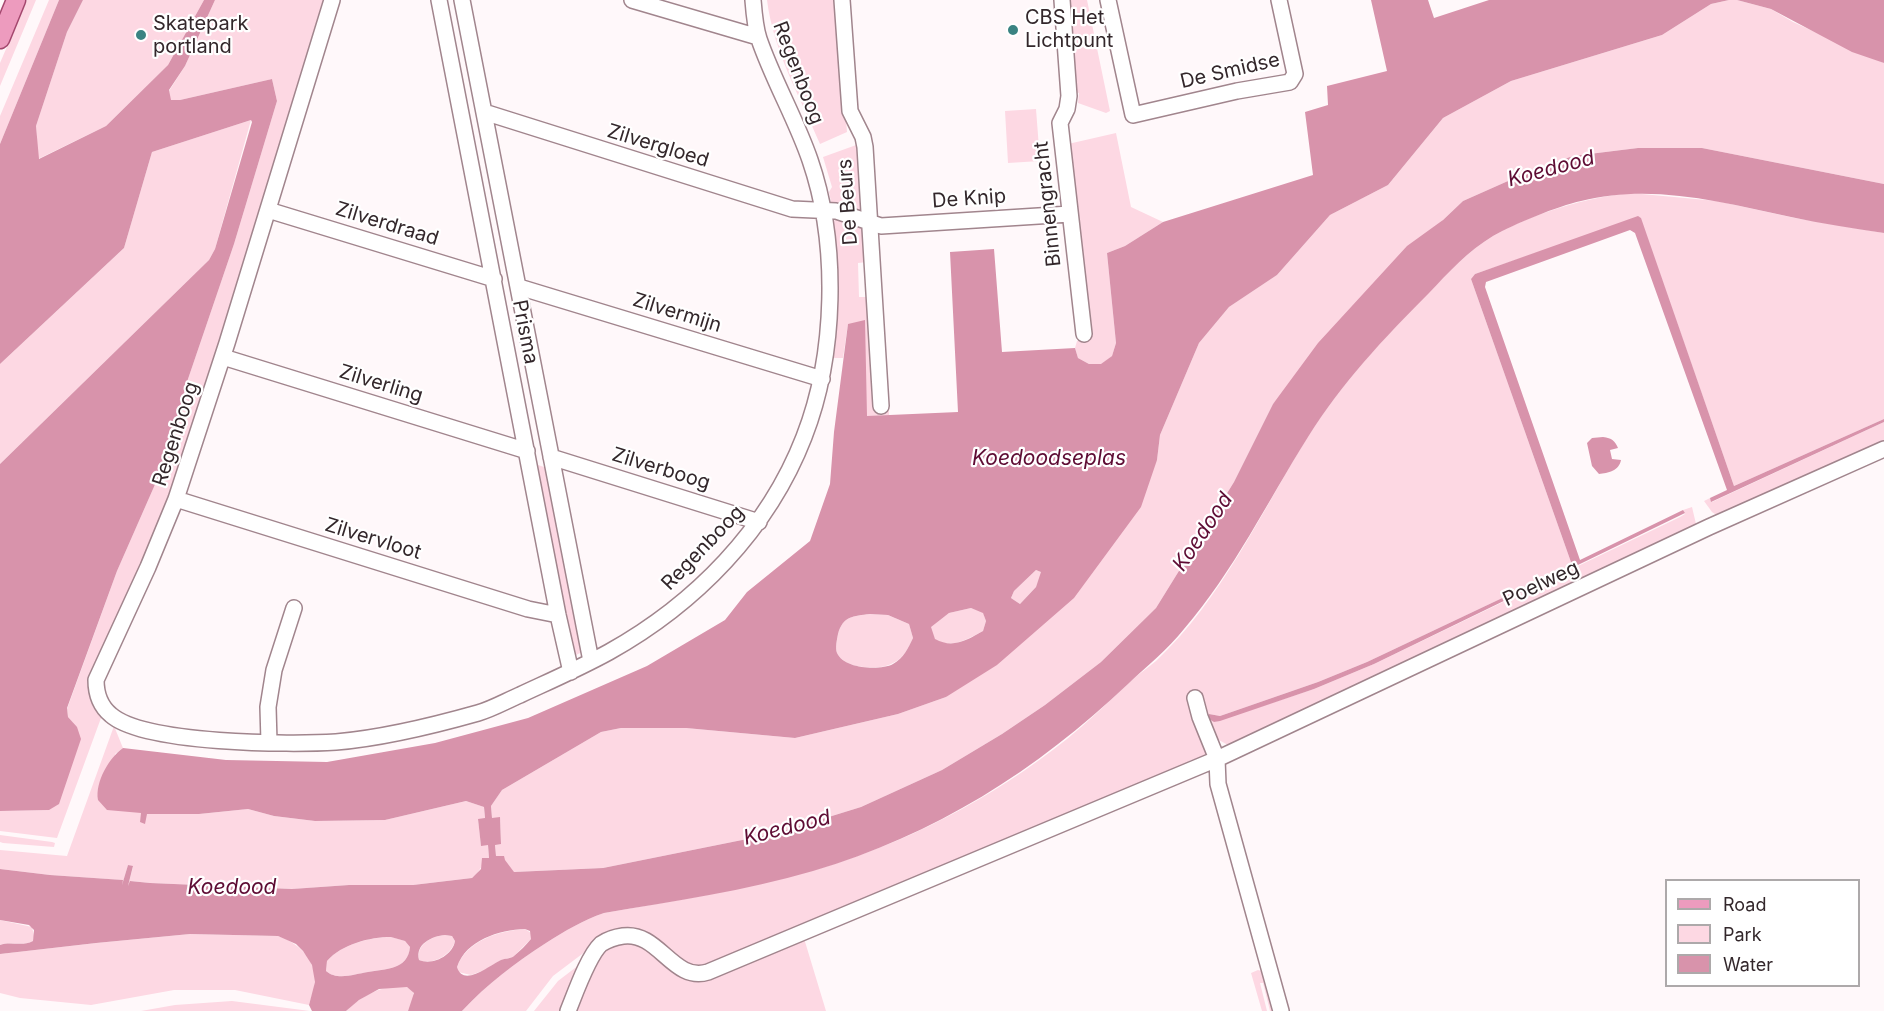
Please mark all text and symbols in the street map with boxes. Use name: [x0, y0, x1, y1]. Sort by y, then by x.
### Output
place label: CBS Het Lichtpunt: [1025, 6, 1113, 53]
place label: Skatepark portland: [153, 12, 249, 59]
street label: Regenboog: [767, 18, 829, 128]
marker: CBS Het Lichtpunt: [1006, 23, 1020, 37]
marker: Skatepark portland: [134, 28, 148, 42]
street label: De Smidse: [1178, 48, 1282, 94]
street label: Zilvergloed: [604, 119, 712, 173]
street label: Binnengracht: [1029, 140, 1067, 268]
water label: Koedood: [1505, 145, 1597, 193]
street label: De Beurs: [833, 158, 863, 246]
street label: De Knip: [931, 184, 1007, 214]
street label: Zilverdraad: [333, 197, 441, 251]
street label: Zilvermijn: [630, 288, 724, 338]
street label: Prisma: [507, 298, 543, 366]
street label: Zilverling: [336, 360, 426, 408]
street label: Regenboog: [148, 379, 204, 489]
street label: Zilverboog: [609, 443, 713, 495]
water label: Koedoodseplas: [972, 446, 1126, 472]
water label: Koedood: [1168, 488, 1238, 576]
street label: Regenboog: [657, 501, 749, 595]
street label: Zilvervloot: [322, 513, 424, 565]
street label: Poelweg: [1499, 556, 1583, 612]
water label: Koedood: [741, 805, 833, 851]
water label: Koedood: [188, 875, 276, 901]
legend: [1665, 879, 1860, 987]
text: Road: [1723, 894, 1766, 915]
text: Park: [1723, 924, 1762, 945]
text: Water: [1723, 954, 1773, 975]

